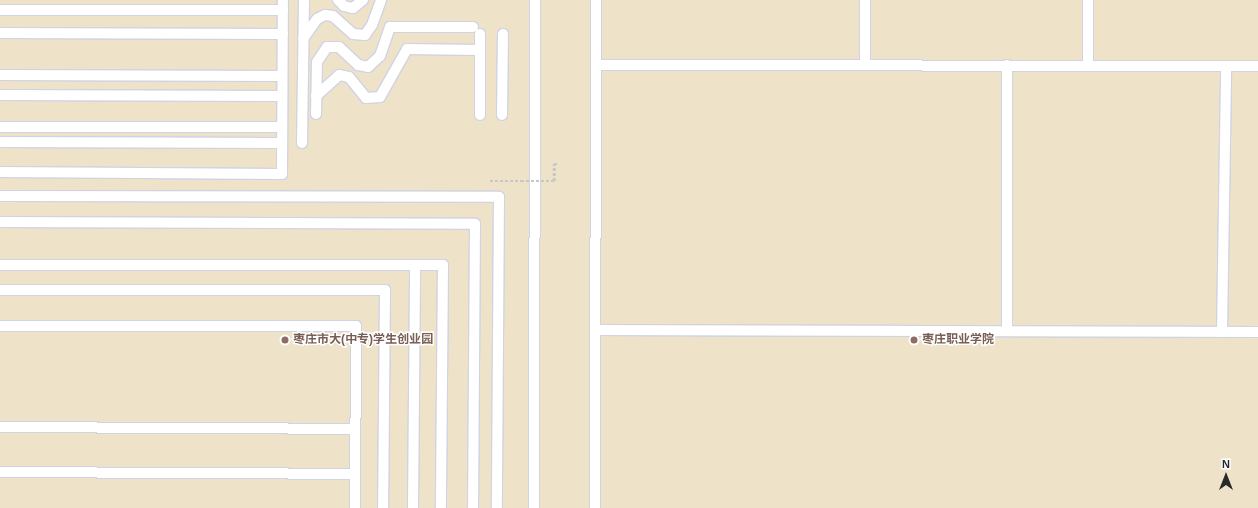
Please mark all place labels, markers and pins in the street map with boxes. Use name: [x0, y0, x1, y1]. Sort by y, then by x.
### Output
place label: 枣庄市大(中专)学生创业园: [293, 333, 433, 347]
place label: 枣庄职业学院: [922, 333, 994, 347]
marker: 枣庄市大(中专)学生创业园: [280, 335, 290, 345]
marker: 枣庄职业学院: [909, 335, 919, 345]

